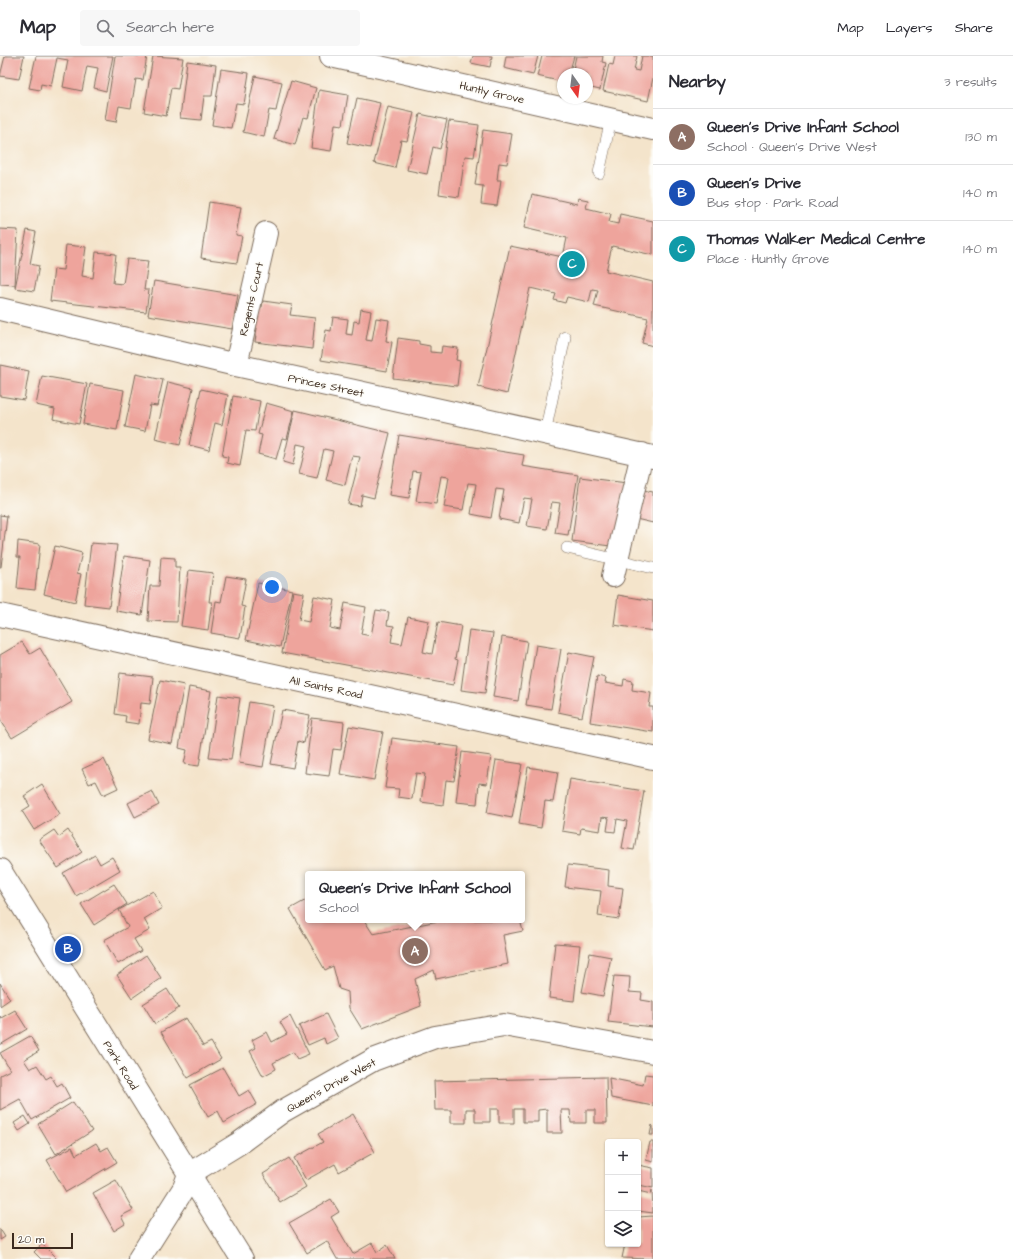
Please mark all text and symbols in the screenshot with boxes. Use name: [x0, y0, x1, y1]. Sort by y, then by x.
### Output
search box: [80, 10, 360, 46]
text: Map: [20, 14, 56, 41]
icon: search: [94, 17, 116, 39]
text: Search here: [126, 17, 215, 38]
text: Map: [837, 18, 864, 38]
text: Layers: [886, 18, 933, 38]
text: Share: [955, 18, 993, 38]
north arrow: [557, 68, 593, 104]
text: Nearby: [669, 70, 726, 94]
text: 3 results: [944, 73, 997, 91]
street label: Huntly Grove: [458, 78, 526, 108]
text: Queen's Drive Infant School: [707, 117, 899, 138]
text: A: [678, 128, 686, 146]
text: 130 m: [965, 128, 997, 146]
text: School · Queen's Drive West: [707, 138, 877, 156]
text: Queen's Drive: [707, 173, 801, 194]
text: B: [677, 184, 687, 202]
text: 140 m: [963, 184, 997, 202]
text: Bus stop · Park Road: [707, 194, 838, 212]
text: Thomas Walker Medical Centre: [707, 229, 925, 250]
text: C: [677, 240, 687, 258]
text: 140 m: [963, 240, 997, 258]
pin: C: [559, 249, 585, 279]
text: Place · Huntly Grove: [707, 250, 829, 268]
street label: Regents Court: [236, 260, 268, 338]
street label: Princes Street: [287, 370, 366, 401]
your location: [262, 577, 282, 597]
street label: All Saints Road: [288, 672, 364, 703]
popup: [305, 871, 525, 923]
text: Queen's Drive Infant School: [319, 878, 511, 899]
text: School: [319, 899, 359, 917]
pin: B: [55, 934, 81, 964]
pin: A: [402, 936, 428, 966]
street label: Park Road: [100, 1038, 142, 1093]
street label: Queen's Drive West: [284, 1054, 379, 1116]
map controls: [605, 1139, 641, 1247]
button: +: [605, 1139, 641, 1175]
button: −: [605, 1175, 641, 1211]
button: layers: [605, 1211, 641, 1247]
scale bar: [12, 1231, 73, 1250]
text: 20 m: [18, 1232, 44, 1247]

